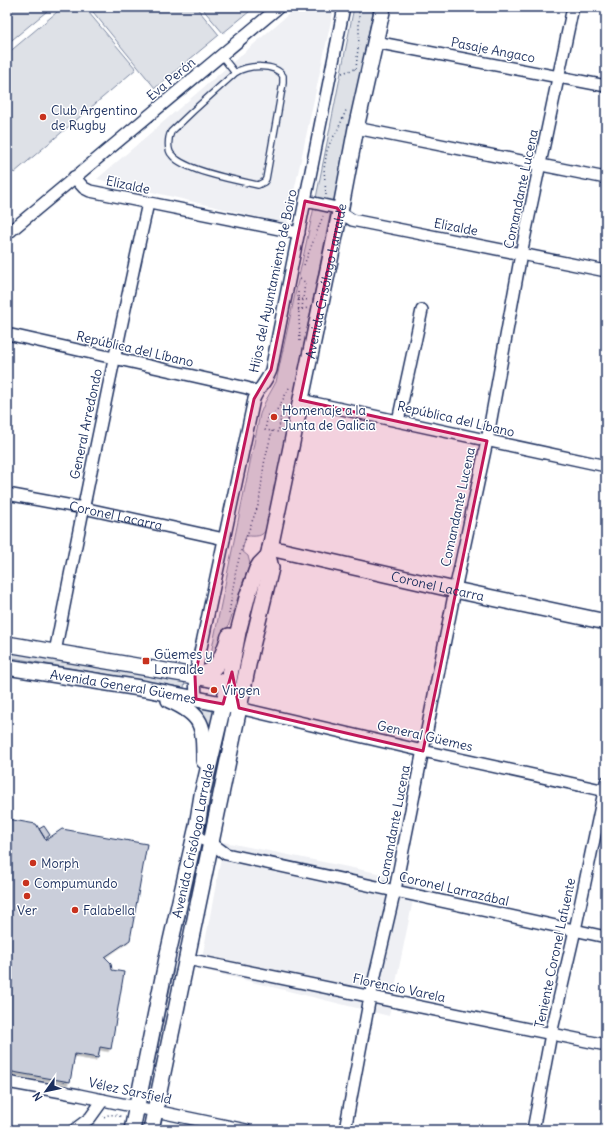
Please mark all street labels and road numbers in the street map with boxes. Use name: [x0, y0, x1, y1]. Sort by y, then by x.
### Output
street label: Pasaje Angaco: [449, 33, 537, 67]
street label: Eva Perón: [143, 53, 199, 104]
street label: Comandante Lucena: [500, 128, 542, 250]
street label: Elizalde: [104, 172, 152, 198]
street label: Hijos del Ayuntamiento de Boiro: [245, 188, 301, 374]
street label: Avenida Crisólogo Larralde: [301, 202, 350, 360]
street label: Elizalde: [433, 214, 479, 240]
street label: República del Líbano: [75, 327, 195, 371]
street label: General Arredondo: [66, 367, 106, 481]
street label: República del Líbano: [396, 397, 516, 441]
street label: Comandante Lucena: [437, 446, 479, 568]
street label: Coronel Lacarra: [68, 497, 164, 534]
street label: Coronel Lacarra: [390, 567, 486, 604]
street label: Avenida General Güemes: [49, 665, 198, 707]
street label: General Güemes: [375, 717, 475, 755]
street label: Avenida Crisólogo Larralde: [168, 761, 218, 919]
street label: Comandante Lucena: [374, 764, 414, 886]
street label: Coronel Larrazábal: [397, 868, 511, 910]
street label: Teniente Coronel Lafuente: [531, 877, 579, 1029]
street label: Florencio Varela: [351, 970, 447, 1006]
street label: Vélez Sarsfield: [87, 1074, 173, 1108]

